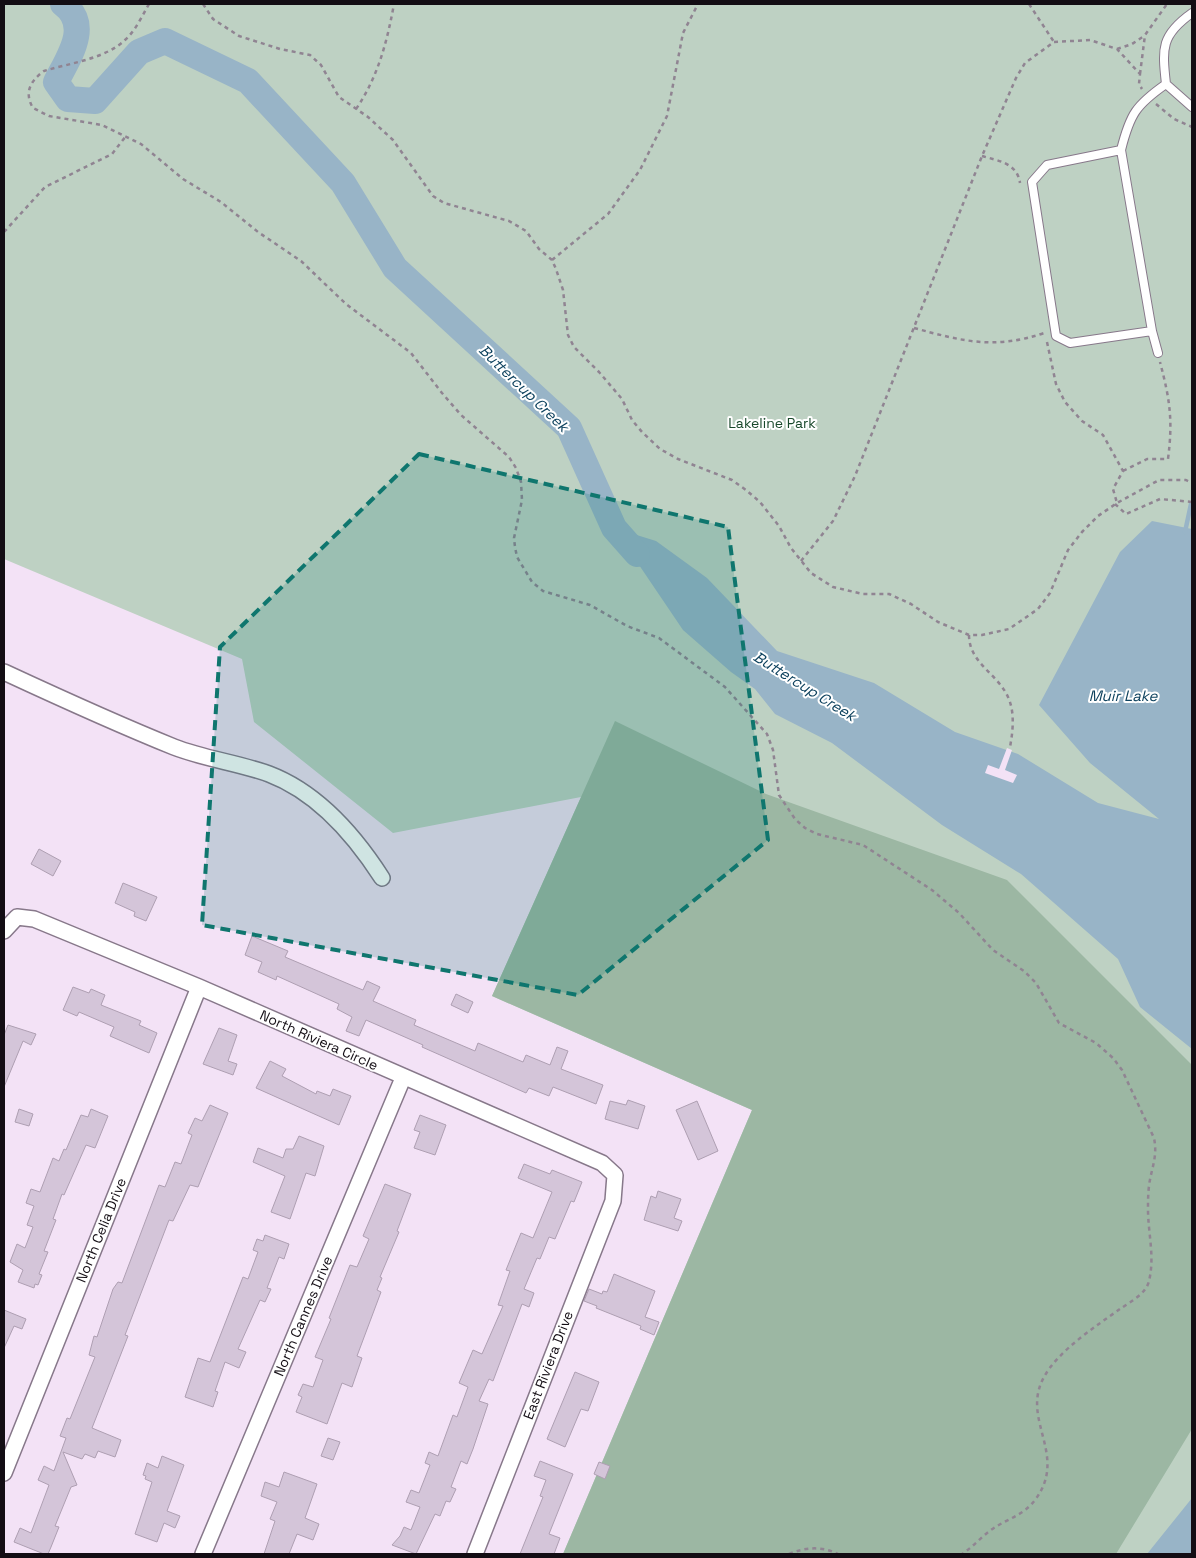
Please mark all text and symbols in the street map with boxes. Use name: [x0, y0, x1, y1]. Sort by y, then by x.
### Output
water label: Buttercup Creek: [475, 340, 574, 437]
park label: Lakeline Park: [728, 414, 816, 432]
water label: Buttercup Creek: [750, 647, 862, 726]
water label: Muir Lake: [1089, 686, 1158, 705]
street label: North Riviera Circle: [257, 1006, 381, 1074]
street label: North Celia Drive: [72, 1175, 130, 1285]
street label: North Cannes Drive: [270, 1253, 336, 1379]
street label: East Riviera Drive: [519, 1308, 577, 1422]

